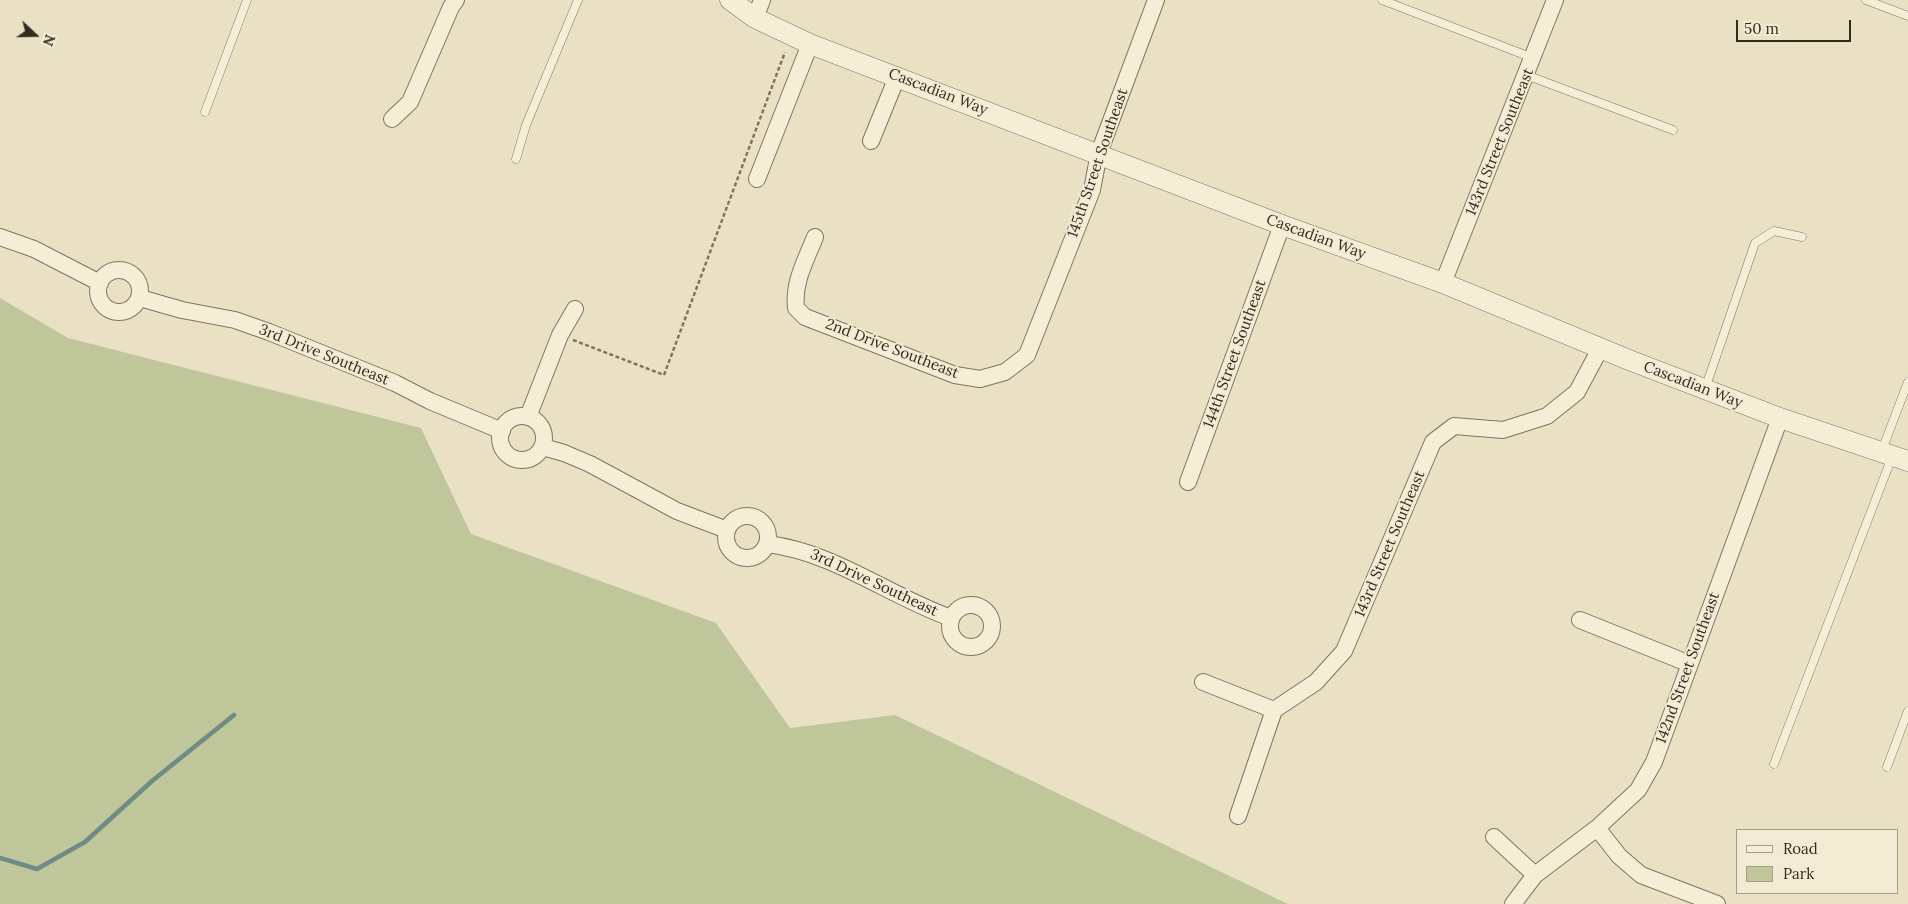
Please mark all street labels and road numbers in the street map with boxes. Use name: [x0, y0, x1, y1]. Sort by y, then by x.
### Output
street label: Cascadian Way: [886, 65, 990, 119]
street label: 143rd Street Southeast: [1462, 66, 1538, 218]
street label: 145th Street Southeast: [1064, 86, 1132, 240]
street label: Cascadian Way: [1264, 211, 1368, 263]
street label: 144th Street Southeast: [1200, 277, 1270, 431]
street label: 2nd Drive Southeast: [823, 315, 961, 383]
street label: 3rd Drive Southeast: [256, 321, 392, 389]
street label: Cascadian Way: [1641, 358, 1745, 412]
street label: 143rd Street Southeast: [1351, 468, 1429, 620]
street label: 3rd Drive Southeast: [807, 546, 941, 620]
street label: 142nd Street Southeast: [1652, 590, 1724, 746]

